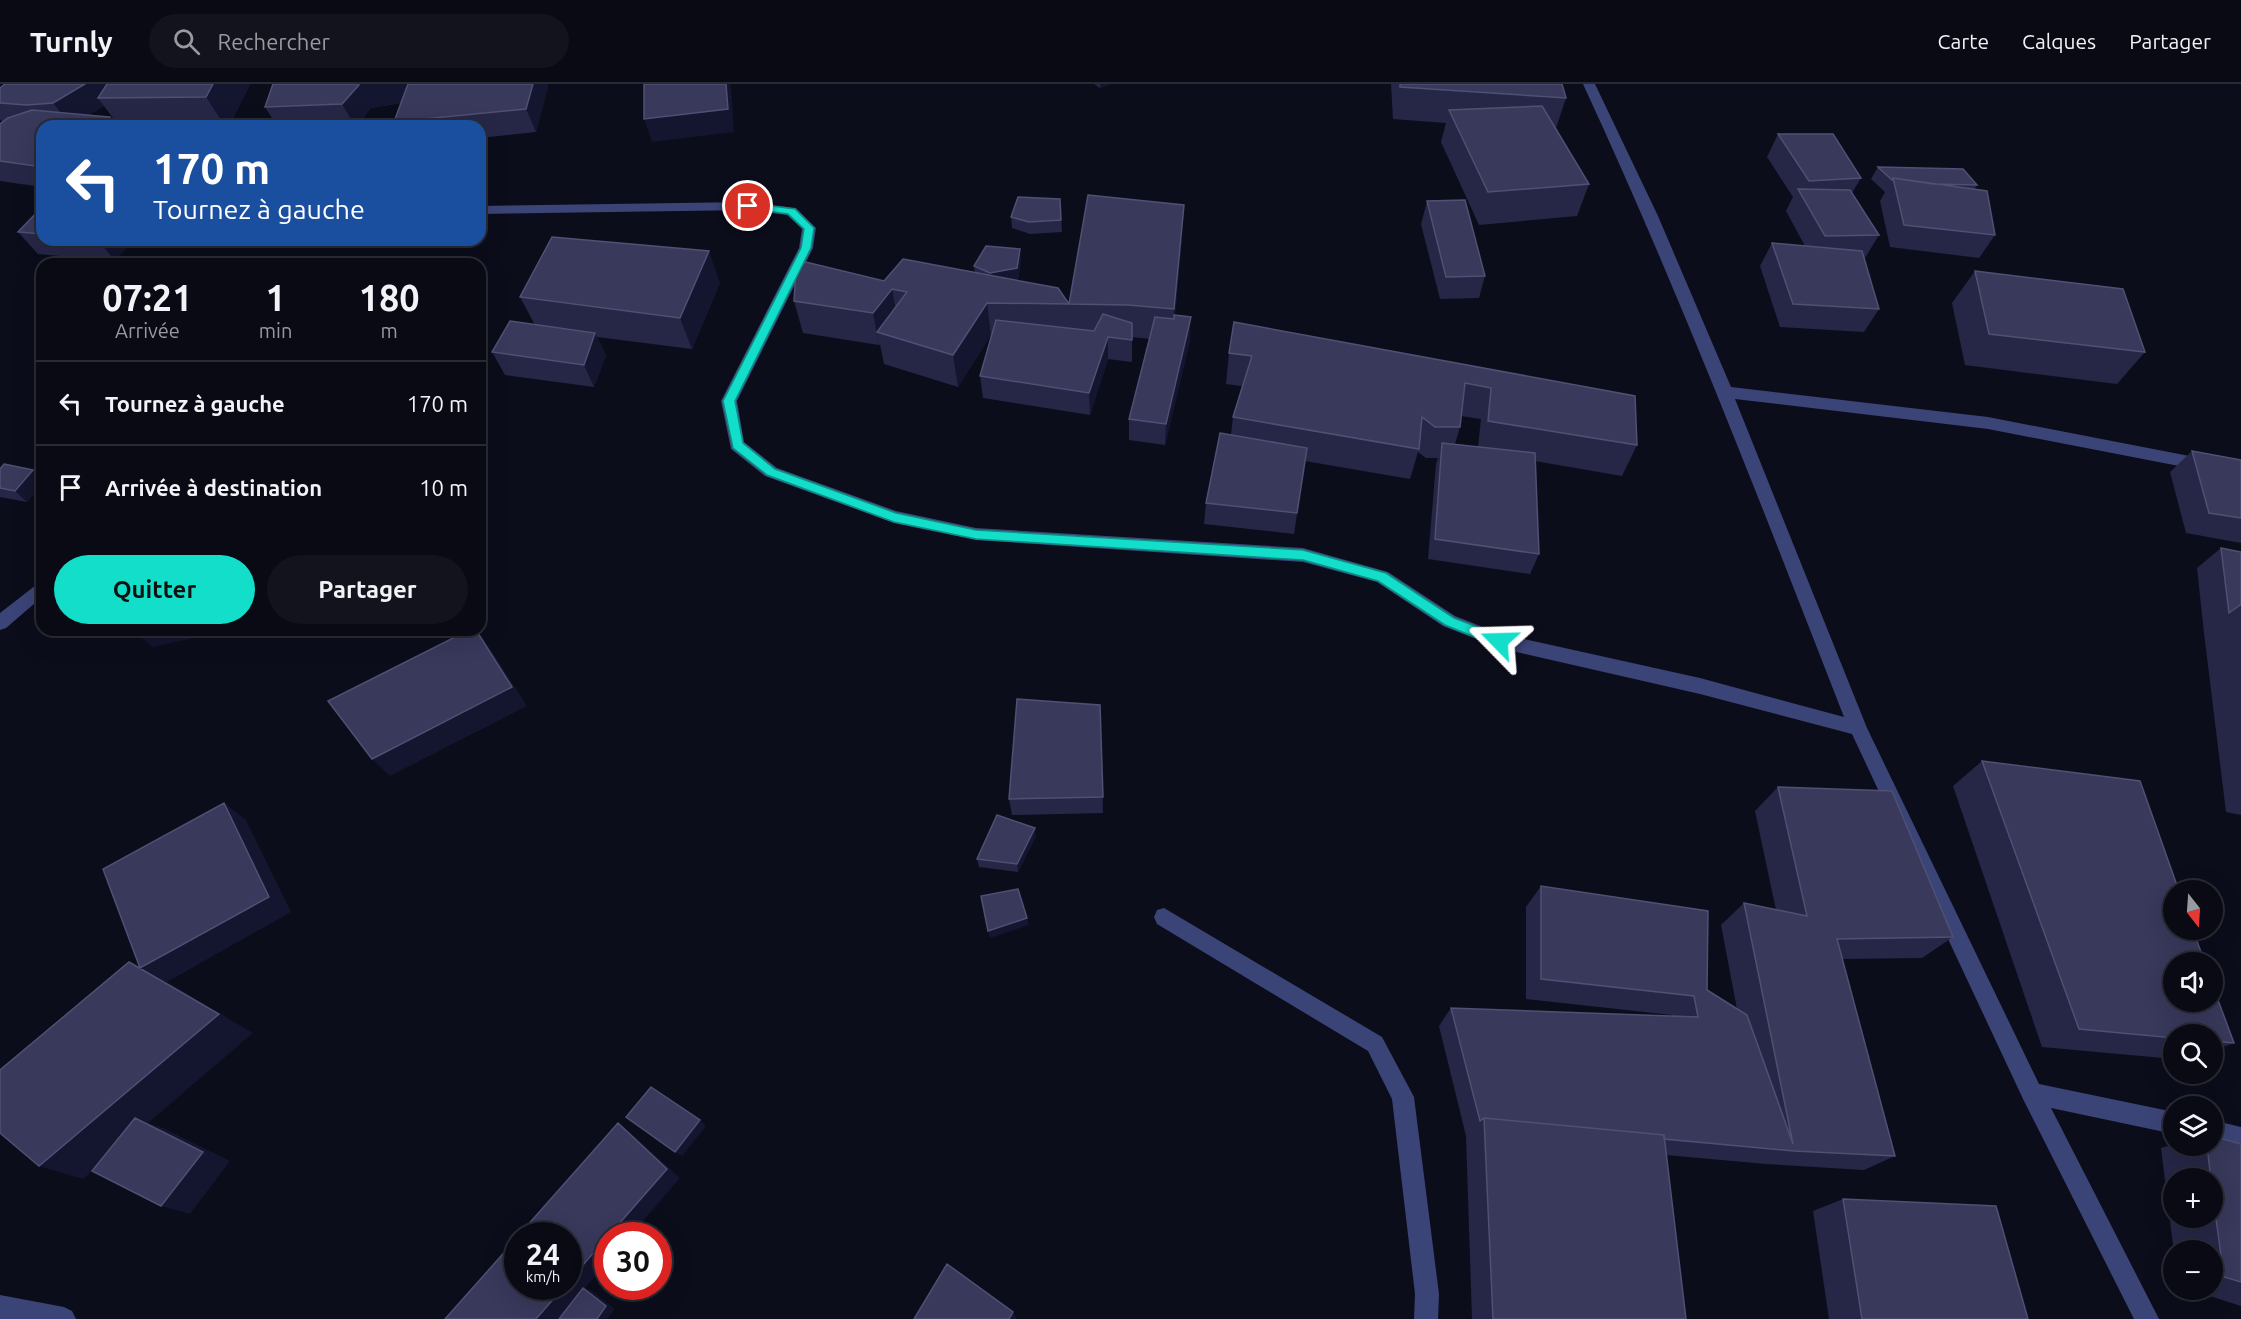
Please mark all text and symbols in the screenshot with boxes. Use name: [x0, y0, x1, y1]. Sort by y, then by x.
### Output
search box: [149, 14, 569, 68]
icon: search: [170, 25, 203, 58]
text: Turnly: [30, 26, 113, 57]
text: Rechercher: [218, 29, 330, 54]
text: Carte: [1938, 29, 1989, 53]
text: Calques: [2022, 29, 2096, 53]
text: Partager: [2129, 29, 2211, 53]
icon: left: [54, 144, 132, 222]
text: 170 m: [153, 145, 270, 192]
pin: [722, 180, 773, 231]
icon: arrive: [731, 189, 764, 222]
text: Tournez à gauche: [153, 194, 365, 224]
text: 07:21: [102, 277, 192, 318]
text: 1: [265, 277, 286, 318]
text: 180: [359, 277, 420, 318]
text: Arrivée: [115, 319, 180, 342]
text: min: [259, 319, 292, 342]
text: m: [381, 319, 398, 342]
icon: left: [54, 387, 87, 420]
text: Tournez à gauche: [105, 391, 285, 416]
text: 170 m: [407, 391, 468, 416]
icon: arrive: [54, 471, 87, 504]
text: Arrivée à destination: [105, 475, 322, 500]
text: 10 m: [419, 475, 468, 500]
button: Quitter: [54, 555, 255, 624]
button: Partager: [267, 555, 468, 624]
position arrow: [1467, 609, 1531, 673]
north arrow: [2163, 880, 2223, 940]
map controls: [2163, 880, 2223, 1300]
button: sound: [2163, 952, 2223, 1012]
button: search: [2163, 1024, 2223, 1084]
button: layers: [2163, 1096, 2223, 1156]
button: +: [2163, 1168, 2223, 1228]
speed limit sign: 30: [594, 1222, 672, 1300]
text: 24: [526, 1237, 560, 1271]
button: −: [2163, 1240, 2223, 1300]
text: km/h: [526, 1268, 560, 1285]

